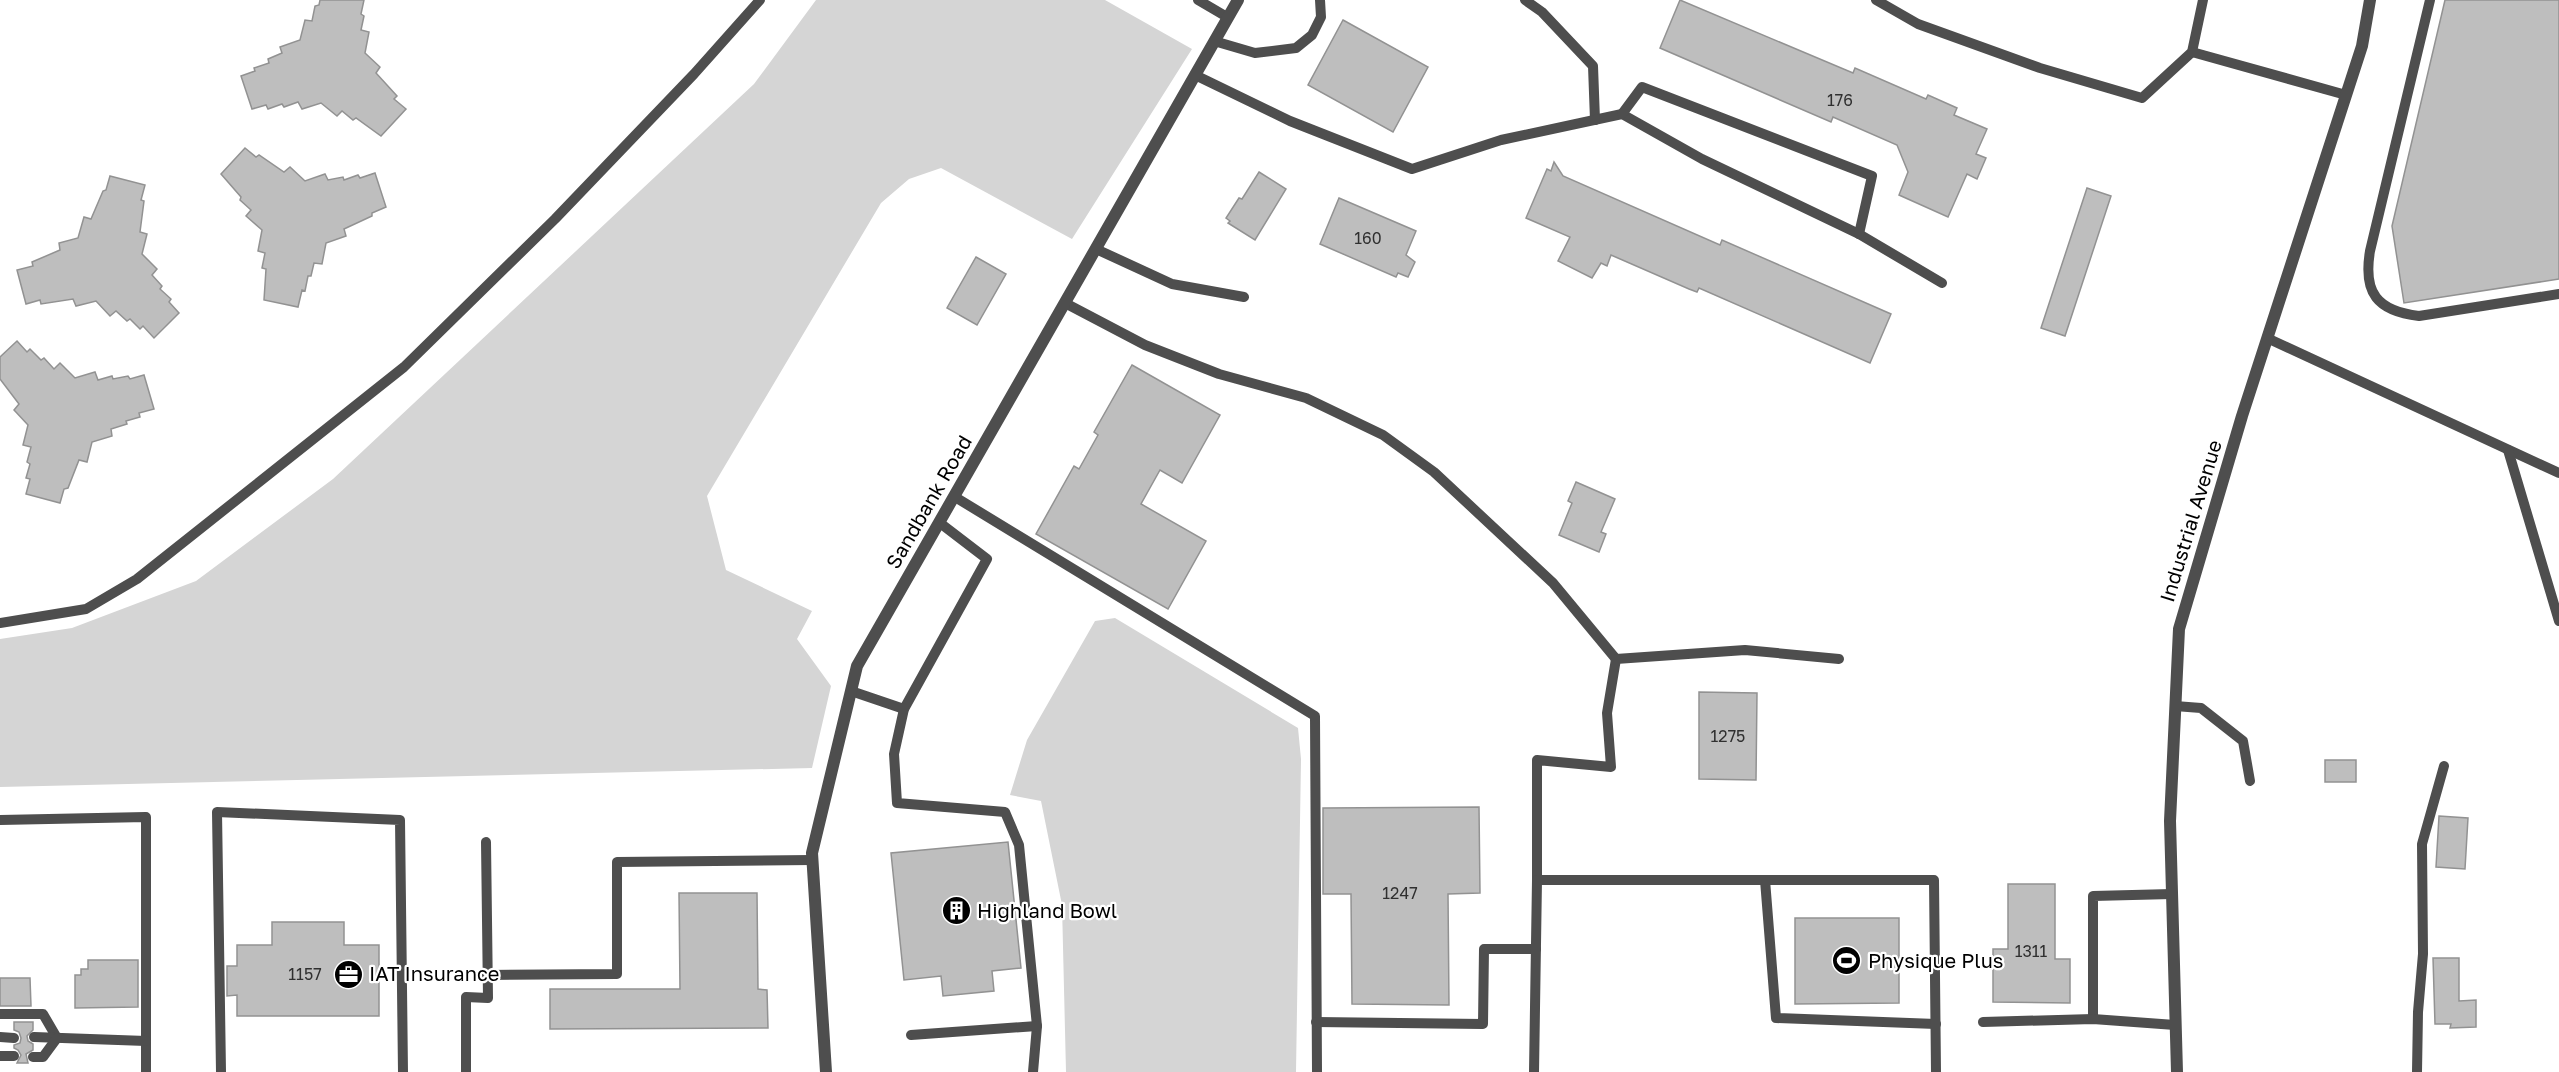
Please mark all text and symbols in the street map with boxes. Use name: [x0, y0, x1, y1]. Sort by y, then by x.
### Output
house number: 176: [1827, 90, 1853, 110]
house number: 160: [1354, 228, 1382, 248]
street label: Sandbank Road: [880, 431, 976, 572]
street label: Industrial Avenue: [2154, 437, 2226, 605]
house number: 1275: [1711, 726, 1745, 746]
house number: 1247: [1382, 883, 1418, 903]
building icon: Highland Bowl: [940, 895, 972, 927]
place label: Highland Bowl: [977, 898, 1117, 922]
house number: 1311: [2015, 941, 2048, 961]
sports icon: Physique Plus: [1831, 945, 1863, 977]
place label: Physique Plus: [1868, 948, 2003, 972]
office icon: IAT Insurance: [332, 958, 364, 990]
place label: IAT Insurance: [369, 961, 499, 985]
house number: 1157: [288, 964, 322, 984]

